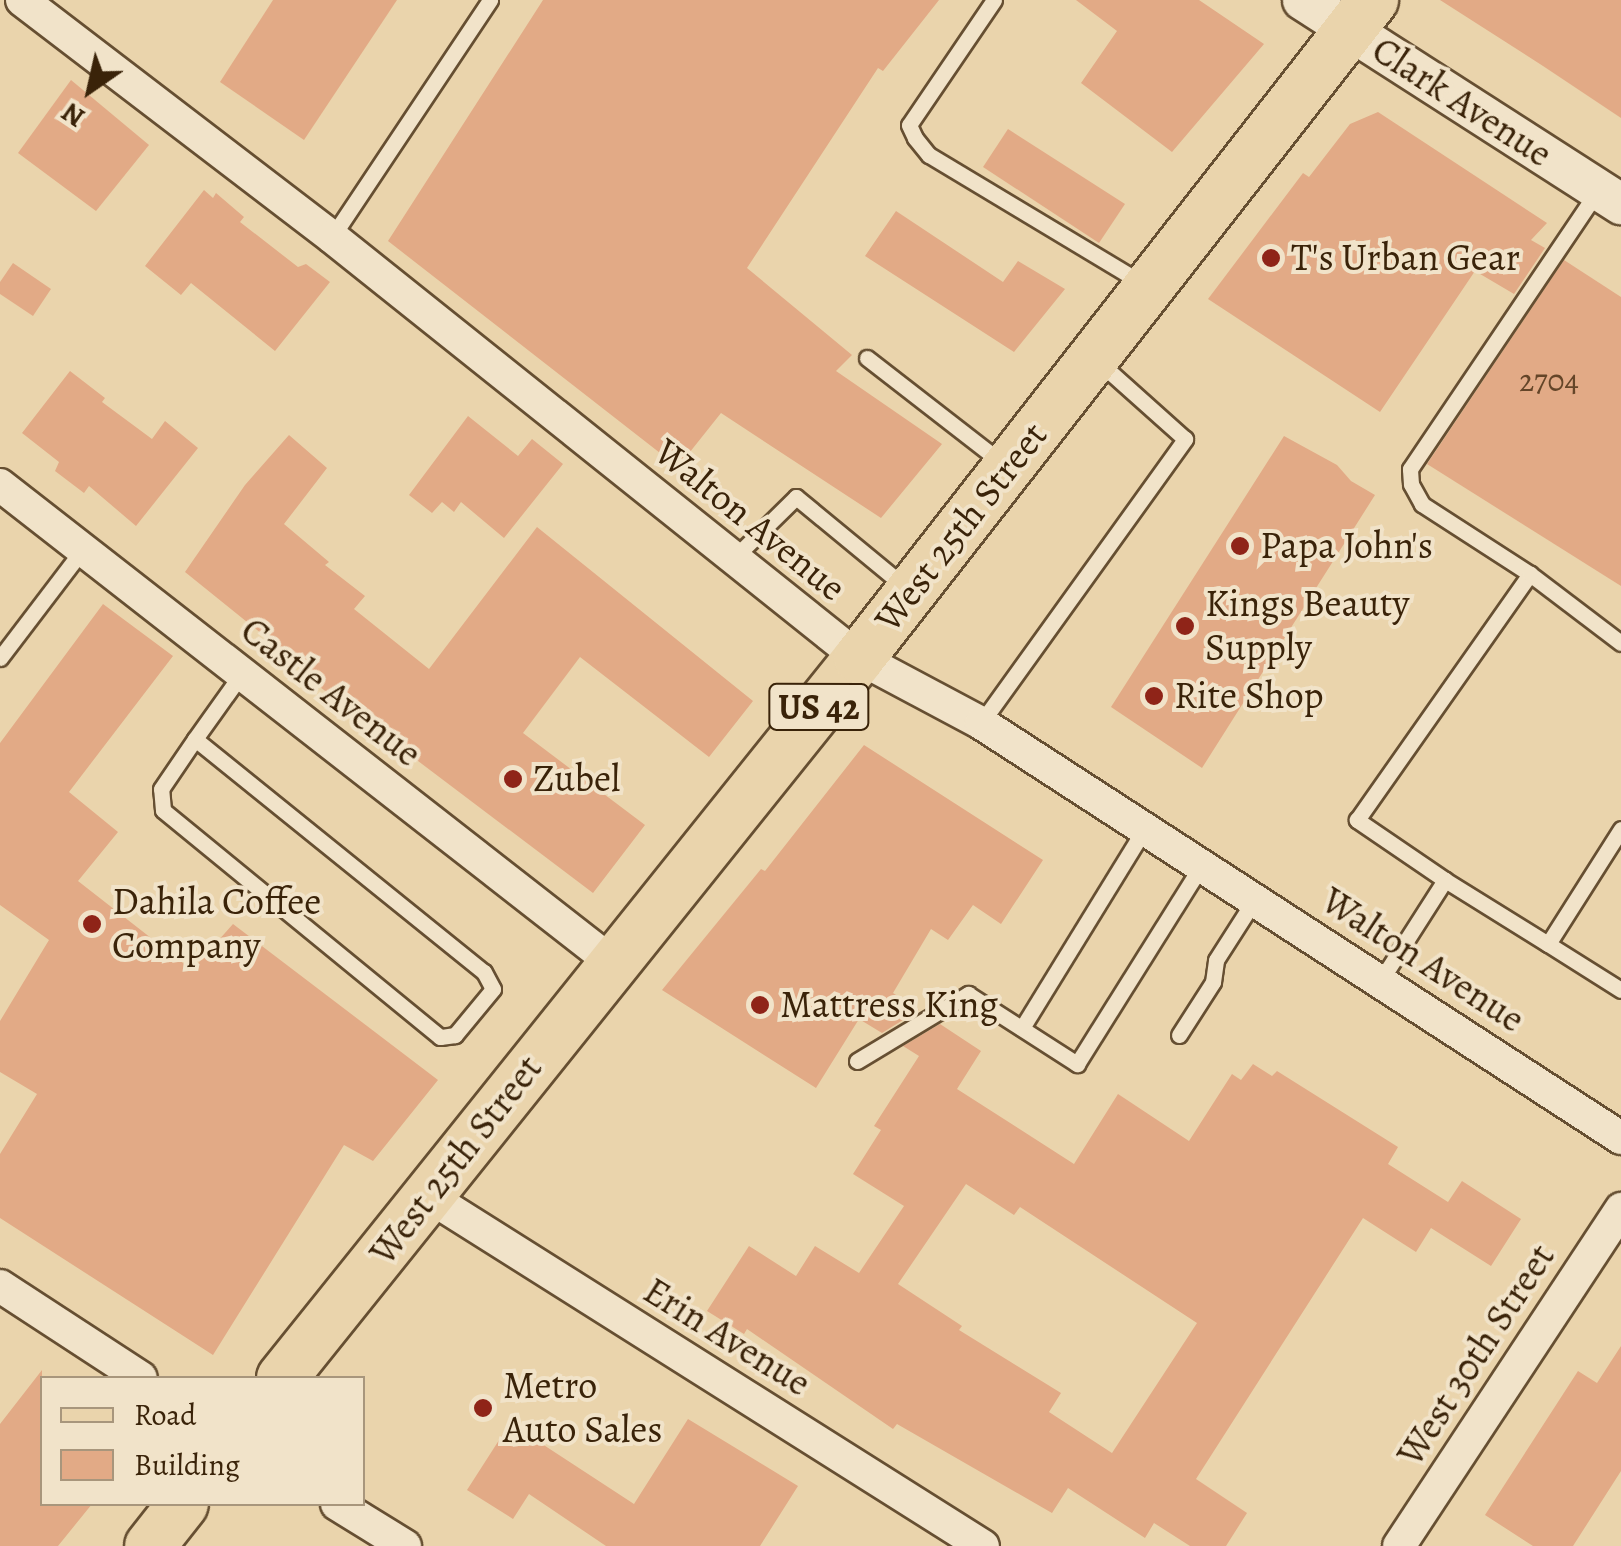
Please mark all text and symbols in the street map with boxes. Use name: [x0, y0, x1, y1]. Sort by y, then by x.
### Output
street label: Clark Avenue: [1364, 27, 1560, 177]
north arrow: [40, 40, 140, 140]
text: N: [54, 93, 92, 136]
place label: T's Urban Gear: [1291, 235, 1520, 281]
marker: T's Urban Gear: [1260, 247, 1282, 269]
house number: 2704: [1519, 361, 1579, 399]
street label: West 25th Street: [865, 413, 1057, 641]
street label: Walton Avenue: [645, 429, 855, 611]
place label: Papa John's: [1260, 523, 1433, 569]
marker: Papa John's: [1229, 535, 1251, 557]
place label: Kings Beauty Supply: [1205, 581, 1409, 670]
street label: Castle Avenue: [232, 607, 430, 777]
marker: Kings Beauty Supply: [1174, 615, 1196, 637]
place label: Rite Shop: [1174, 673, 1324, 719]
road number: US 42: [766, 677, 872, 737]
marker: Rite Shop: [1143, 685, 1165, 707]
place label: Zubel: [533, 756, 620, 802]
marker: Zubel: [502, 768, 524, 790]
street label: Walton Avenue: [1313, 878, 1533, 1042]
place label: Dahila Coffee Company: [112, 879, 321, 968]
marker: Dahila Coffee Company: [81, 913, 103, 935]
place label: Mattress King: [780, 982, 998, 1028]
marker: Mattress King: [749, 994, 771, 1016]
street label: West 25th Street: [360, 1046, 552, 1274]
street label: West 30th Street: [1387, 1236, 1565, 1474]
street label: Erin Avenue: [635, 1268, 819, 1406]
place label: Metro Auto Sales: [503, 1363, 663, 1452]
legend: [40, 1376, 365, 1506]
text: Road: [134, 1395, 196, 1435]
marker: Metro Auto Sales: [472, 1397, 494, 1419]
text: Building: [134, 1445, 240, 1485]

